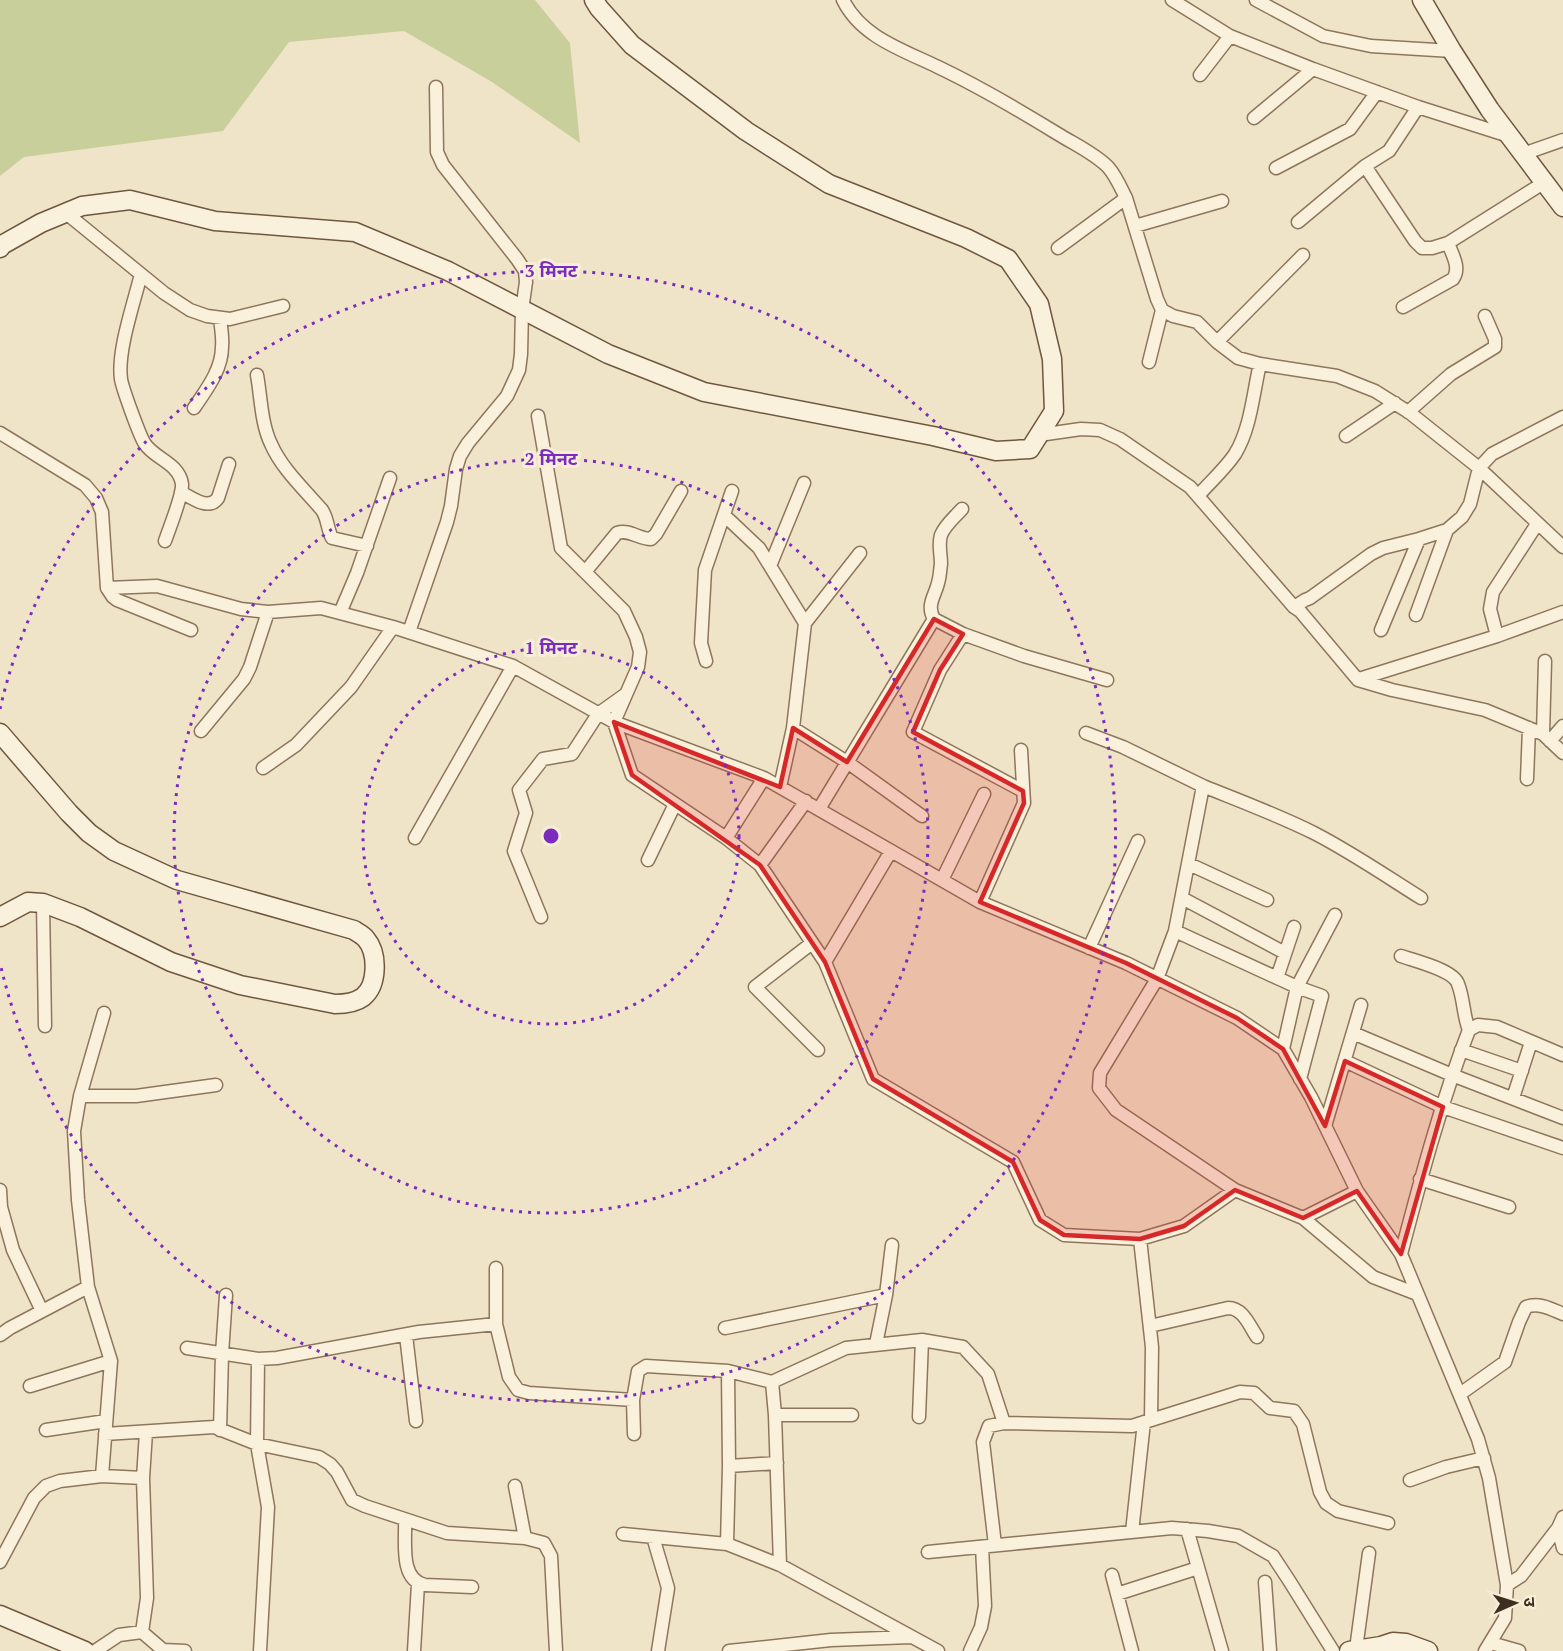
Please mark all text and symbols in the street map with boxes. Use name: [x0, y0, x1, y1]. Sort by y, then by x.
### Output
text: 3 मिनट: [525, 258, 578, 282]
text: 2 मिनट: [525, 446, 578, 470]
text: 1 मिनट: [525, 635, 578, 659]
centre of rings: [541, 826, 561, 846]
north arrow: [1485, 1573, 1545, 1633]
text: उ: [1519, 1597, 1541, 1608]

